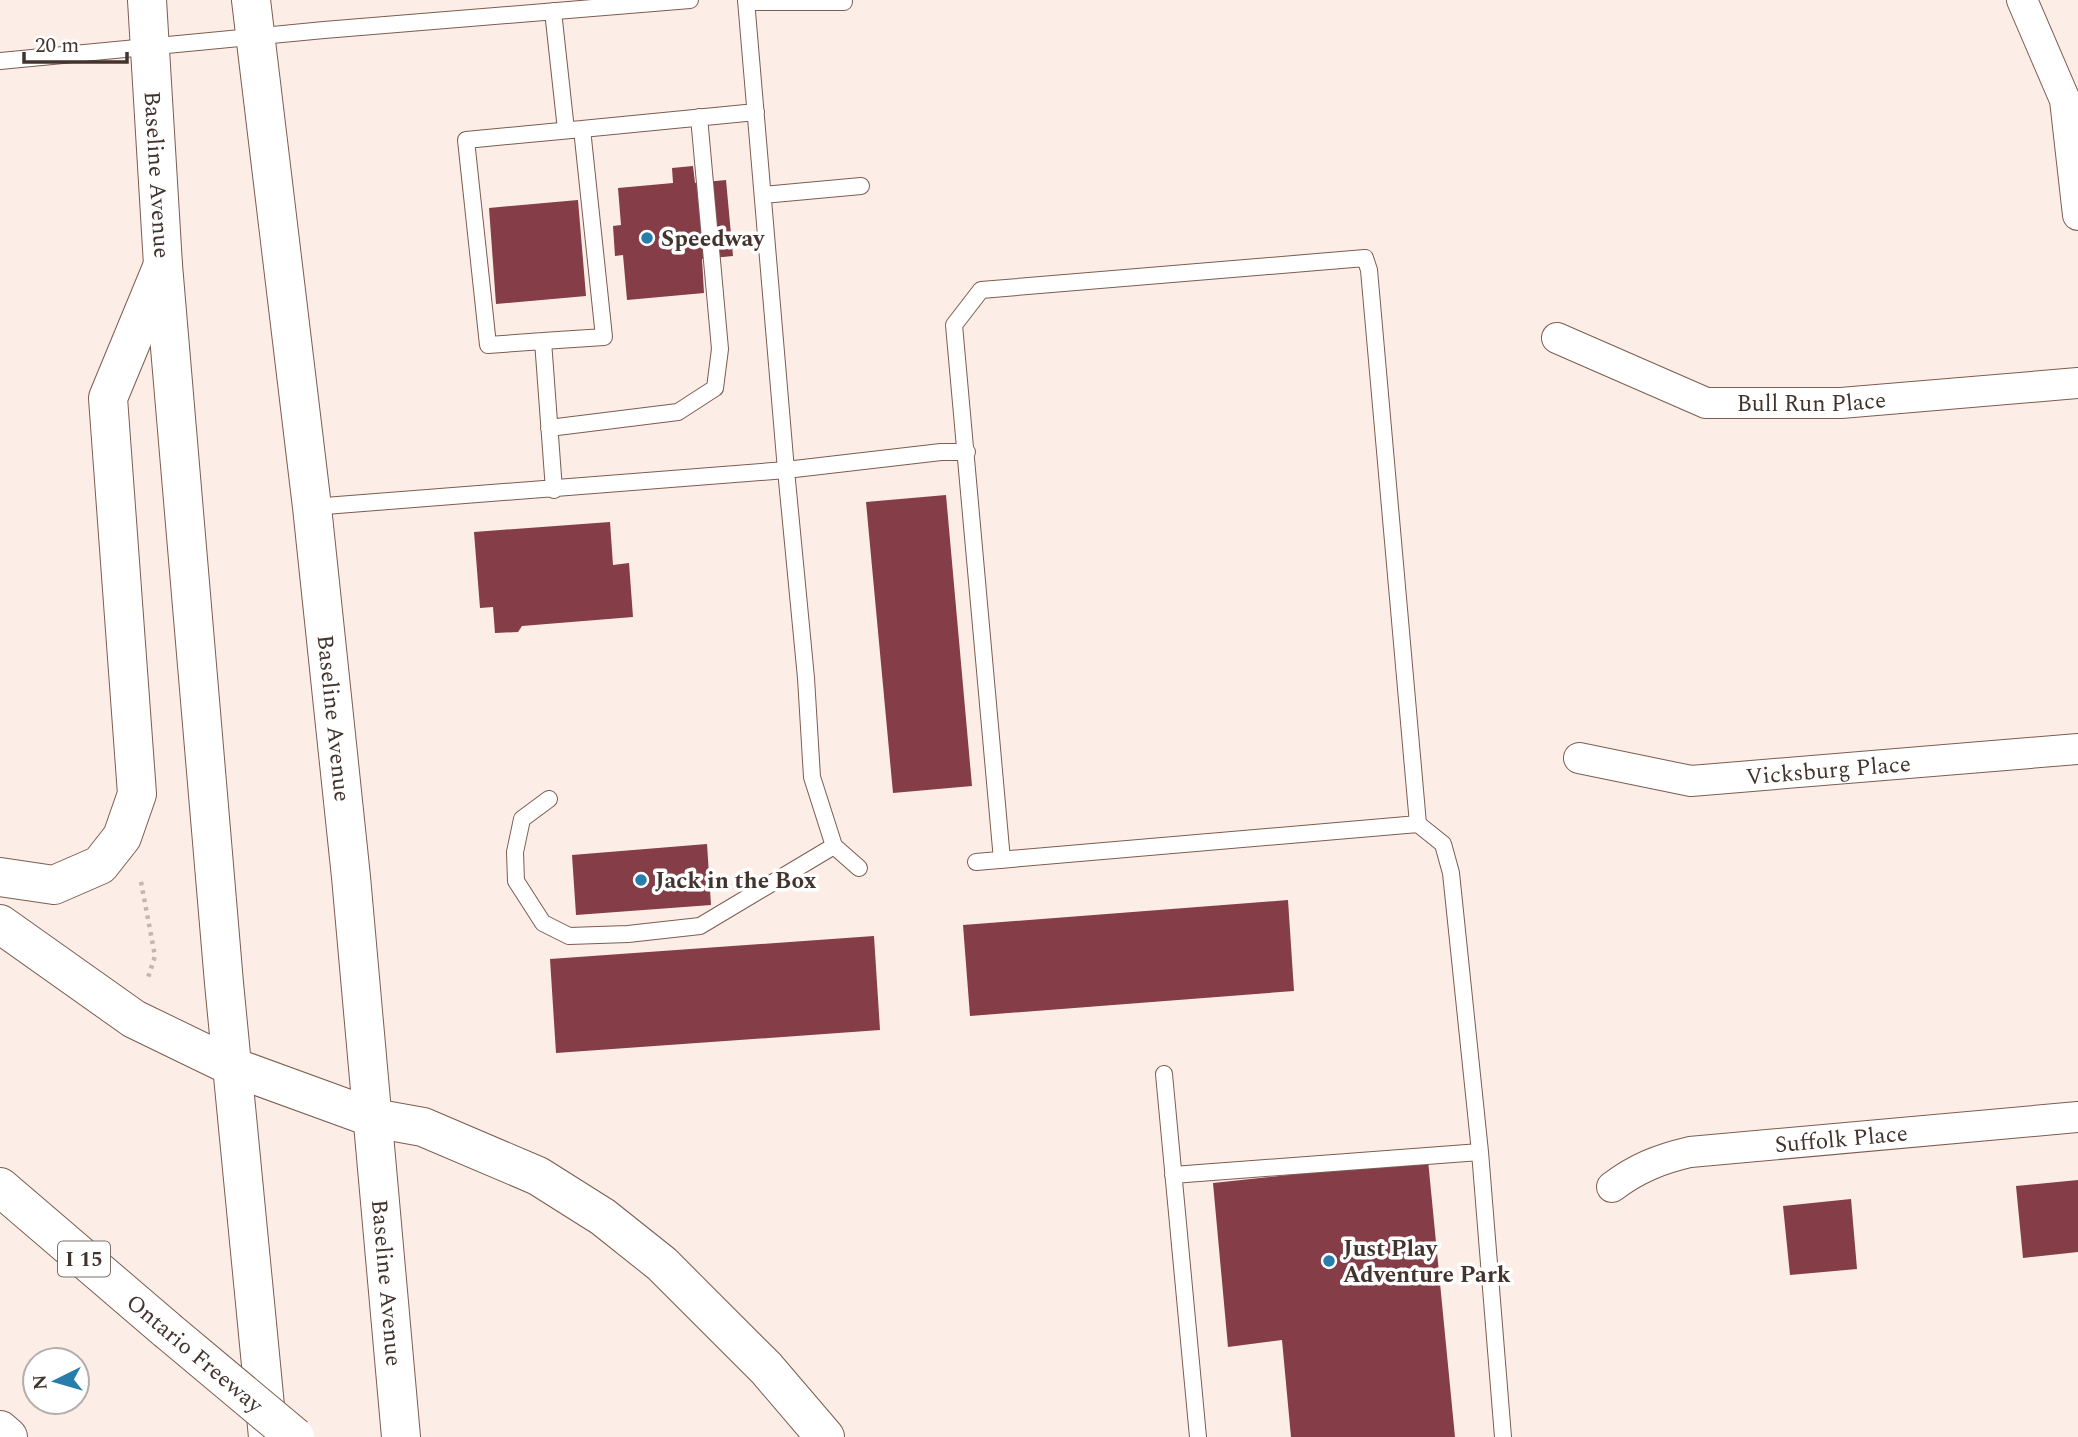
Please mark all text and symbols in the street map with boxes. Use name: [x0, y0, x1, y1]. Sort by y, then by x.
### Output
scale bar: [24, 21, 128, 65]
text: 20 m: [35, 30, 79, 62]
street label: Baseline Avenue: [134, 90, 179, 260]
place label: Speedway: [661, 222, 765, 257]
marker: Speedway: [639, 230, 655, 246]
street label: Bull Run Place: [1737, 383, 1888, 422]
street label: Baseline Avenue: [307, 633, 359, 804]
street label: Vicksburg Place: [1744, 747, 1912, 795]
place label: Jack in the Box: [655, 864, 817, 899]
marker: Jack in the Box: [633, 872, 649, 888]
street label: Suffolk Place: [1773, 1116, 1909, 1163]
street label: Baseline Avenue: [361, 1198, 411, 1368]
place label: Just Play Adventure Park: [1343, 1232, 1511, 1293]
road number: I 15: [58, 1242, 110, 1276]
marker: Just Play Adventure Park: [1321, 1253, 1337, 1269]
street label: Ontario Freeway: [118, 1286, 271, 1423]
north arrow: [21, 1346, 91, 1416]
text: N: [25, 1373, 56, 1391]

